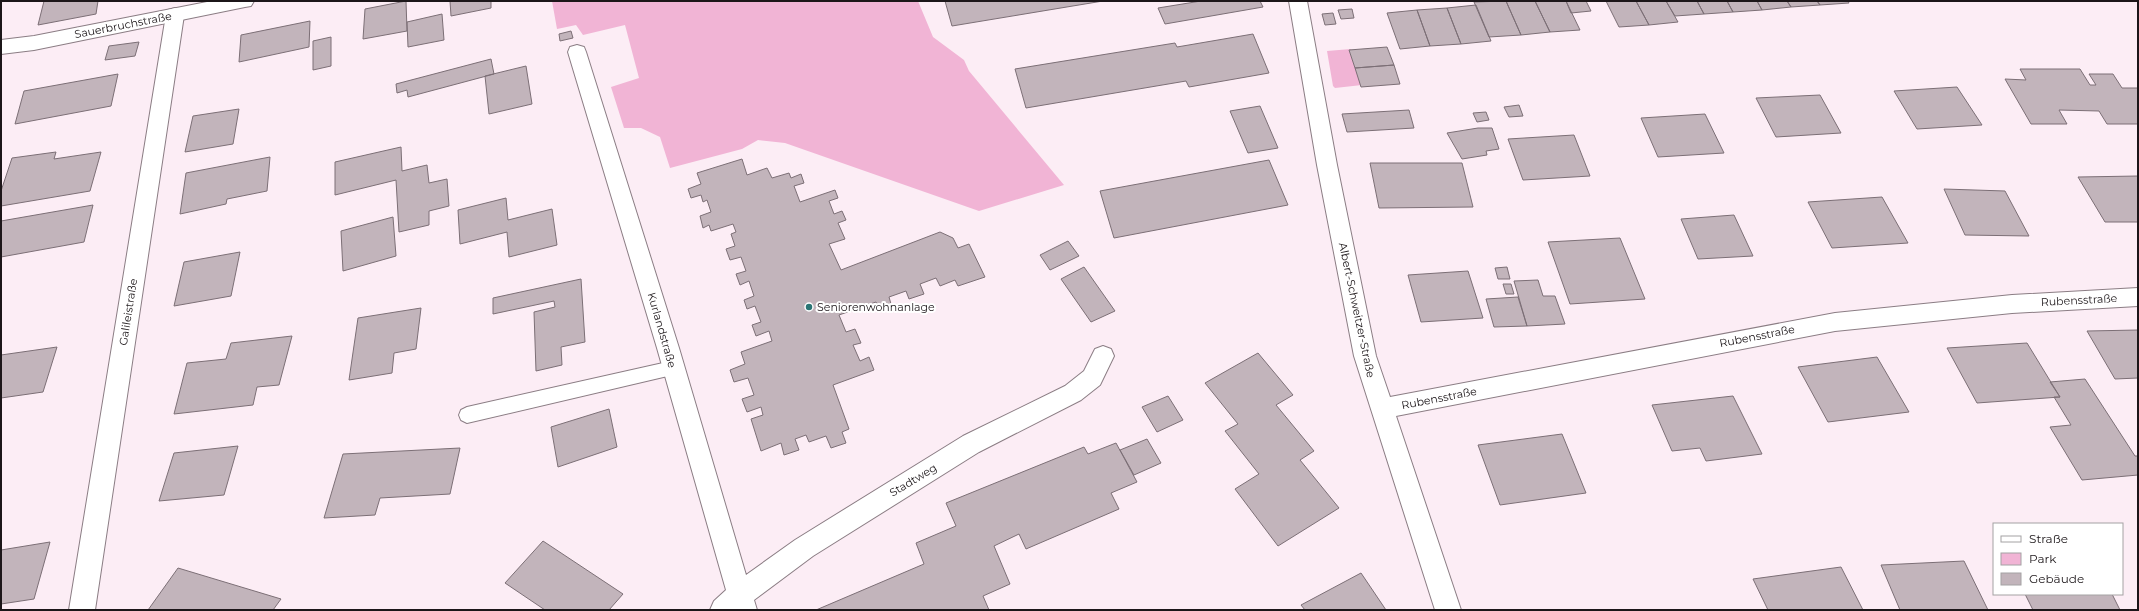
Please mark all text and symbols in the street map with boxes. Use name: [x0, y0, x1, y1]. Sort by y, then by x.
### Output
street label: Sauerbruchstraße: [73, 9, 173, 41]
street label: Albert-Schweitzer-Straße: [1336, 241, 1378, 379]
street label: Galileistraße: [116, 277, 140, 347]
street label: Kurlandstraße: [645, 291, 680, 370]
street label: Rubensstraße: [2040, 291, 2118, 309]
place label: Seniorenwohnanlage: [817, 300, 935, 314]
marker: Seniorenwohnanlage: [804, 302, 814, 312]
street label: Rubensstraße: [1718, 322, 1796, 350]
street label: Rubensstraße: [1400, 384, 1478, 412]
street label: Stadtweg: [887, 460, 939, 500]
legend: [1993, 523, 2123, 595]
text: Straße: [2029, 531, 2068, 546]
text: Park: [2029, 551, 2057, 566]
text: Gebäude: [2029, 571, 2084, 586]

